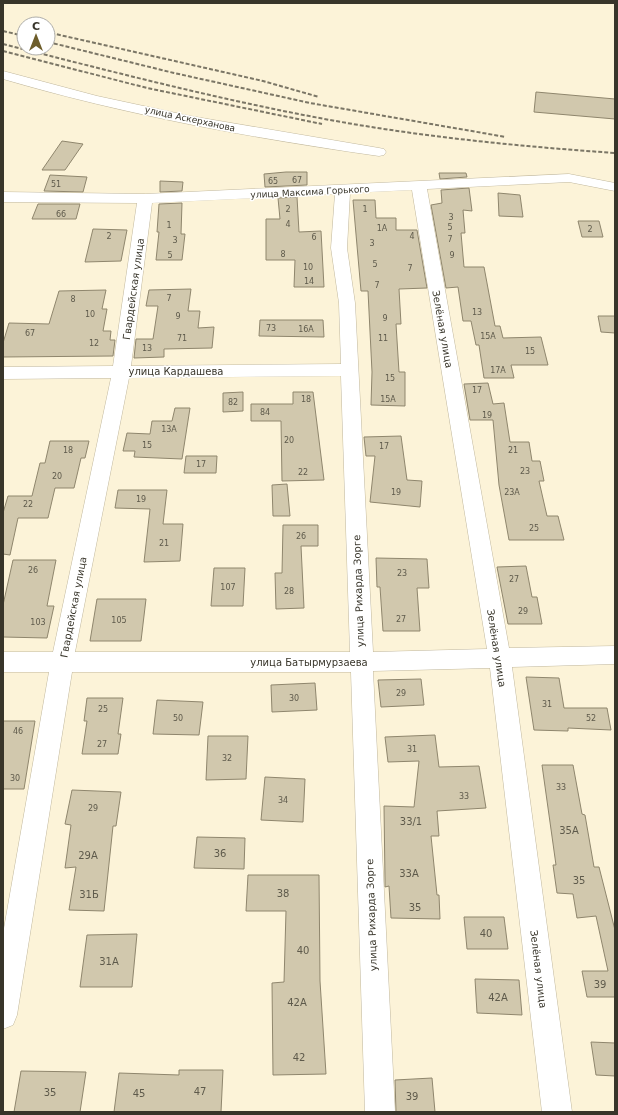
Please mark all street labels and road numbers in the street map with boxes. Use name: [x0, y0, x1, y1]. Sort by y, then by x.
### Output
street label: улица Аскерханова: [144, 105, 236, 133]
street label: улица Максима Горького: [250, 184, 370, 200]
street label: Гвардейская улица: [121, 237, 146, 341]
street label: Зелёная улица: [430, 289, 455, 369]
street label: улица Кардашева: [129, 366, 223, 377]
street label: улица Рихарда Зорге: [351, 535, 366, 647]
street label: Гвардейская улица: [58, 556, 89, 659]
street label: Зелёная улица: [485, 608, 508, 688]
street label: улица Батырмурзаева: [250, 657, 368, 668]
street label: улица Рихарда Зорге: [364, 859, 379, 971]
street label: Зелёная улица: [528, 929, 549, 1009]

